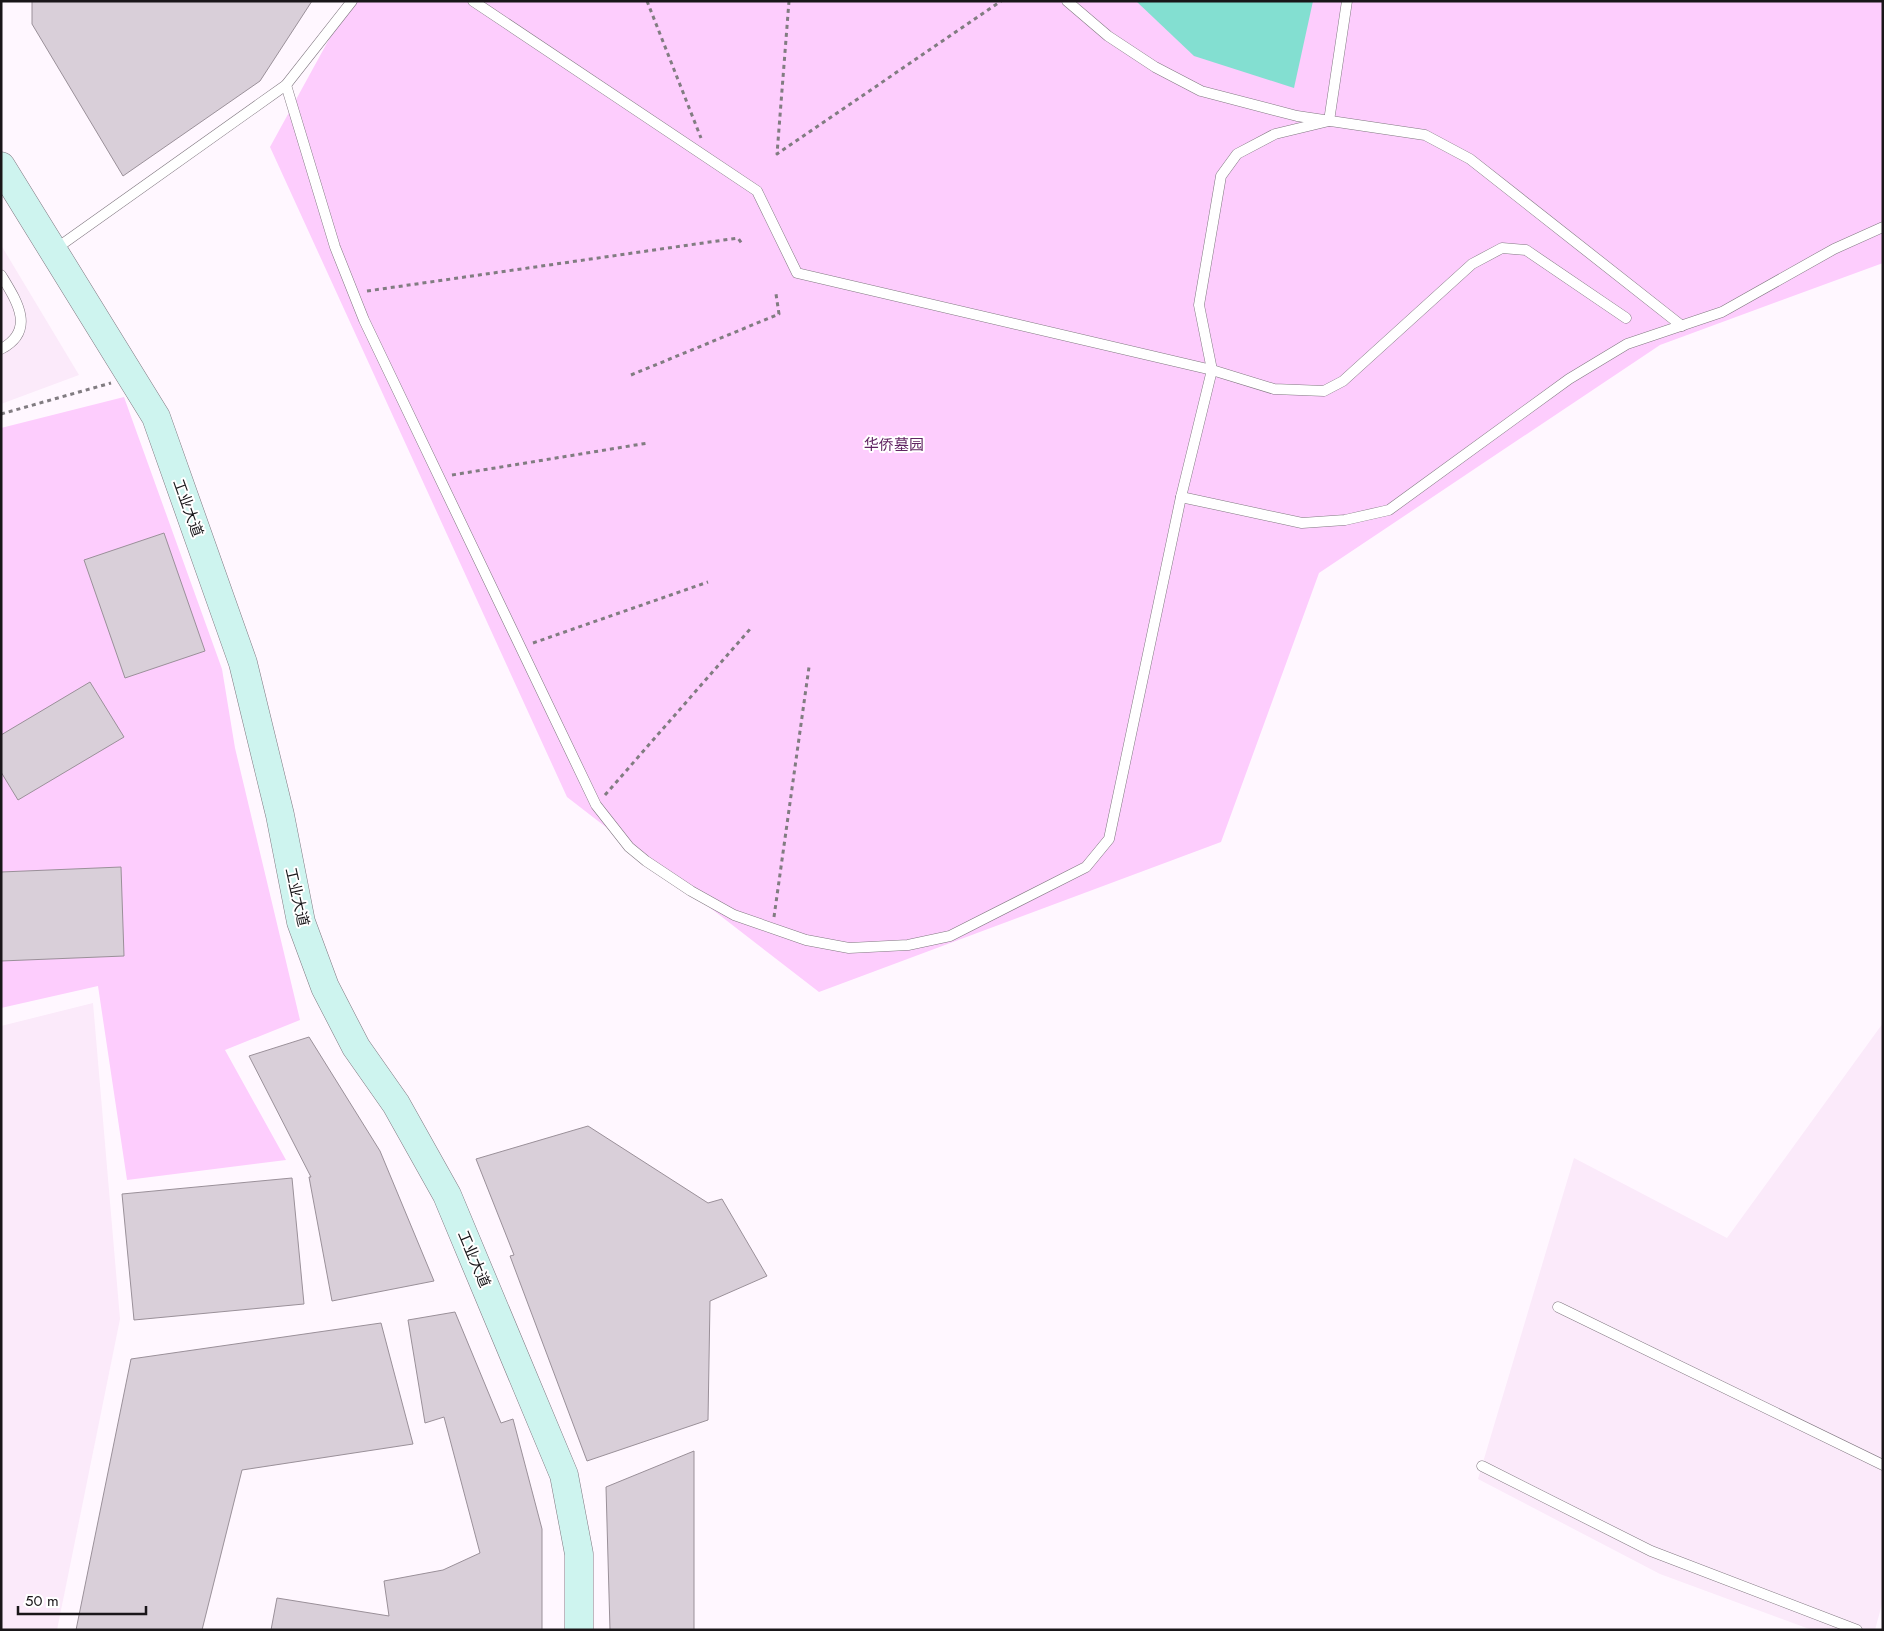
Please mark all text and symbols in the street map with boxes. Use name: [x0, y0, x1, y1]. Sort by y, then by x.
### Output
park label: 华侨墓园: [864, 434, 924, 456]
street label: 工业大道: [167, 476, 209, 540]
street label: 工业大道: [280, 865, 314, 929]
street label: 工业大道: [452, 1227, 496, 1291]
scale bar: [18, 1584, 145, 1616]
text: 50 m: [25, 1590, 59, 1612]

